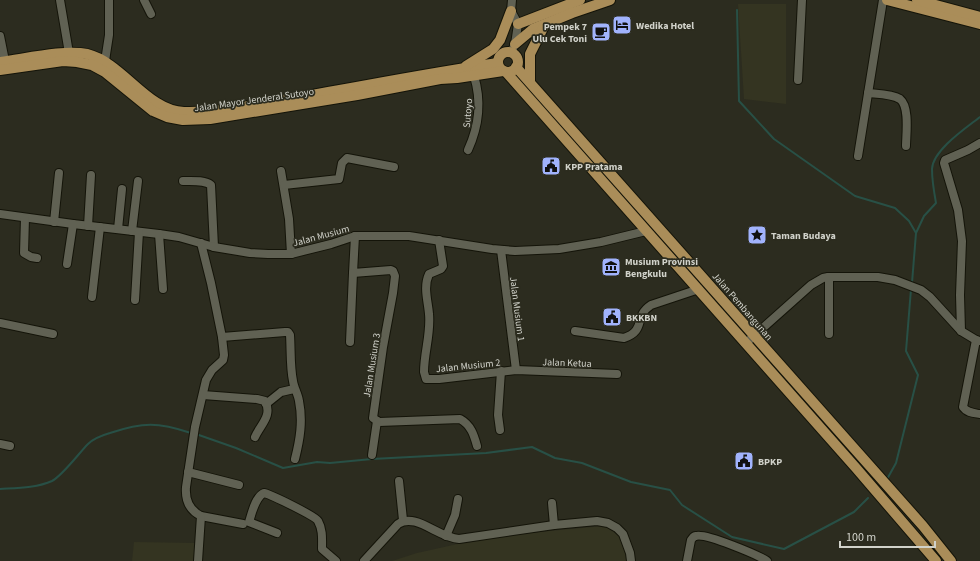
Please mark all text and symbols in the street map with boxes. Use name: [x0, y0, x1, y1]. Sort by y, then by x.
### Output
hotel icon: Wedika Hotel: [611, 14, 633, 36]
place label: Wedika Hotel: [636, 19, 694, 33]
place label: Pempek 7 Ulu Cek Toni: [533, 20, 587, 46]
cafe icon: Pempek 7 Ulu Cek Toni: [590, 21, 612, 43]
street label: Jalan Mayor Jenderal Sutoyo: [193, 85, 315, 115]
street label: Sutoyo: [460, 98, 476, 128]
public building icon: KPP Pratama: [540, 155, 562, 177]
place label: KPP Pratama: [565, 160, 623, 174]
street label: Jalan Musium: [291, 222, 351, 250]
place icon: Taman Budaya: [746, 224, 768, 246]
place label: Taman Budaya: [771, 229, 836, 243]
place label: Musium Provinsi Bengkulu: [625, 255, 698, 281]
museum icon: Musium Provinsi Bengkulu: [600, 256, 622, 278]
street label: Jalan Pembangunan: [709, 270, 776, 344]
street label: Jalan Musium 1: [506, 276, 528, 342]
public building icon: BKKBN: [601, 306, 623, 328]
place label: BKKBN: [626, 311, 657, 325]
street label: Jalan Musium 3: [360, 332, 384, 398]
street label: Jalan Ketua: [542, 355, 592, 371]
street label: Jalan Musium 2: [435, 356, 501, 376]
public building icon: BPKP: [733, 450, 755, 472]
place label: BPKP: [758, 455, 782, 469]
scale bar: [840, 523, 935, 549]
text: 100 m: [846, 529, 876, 546]

